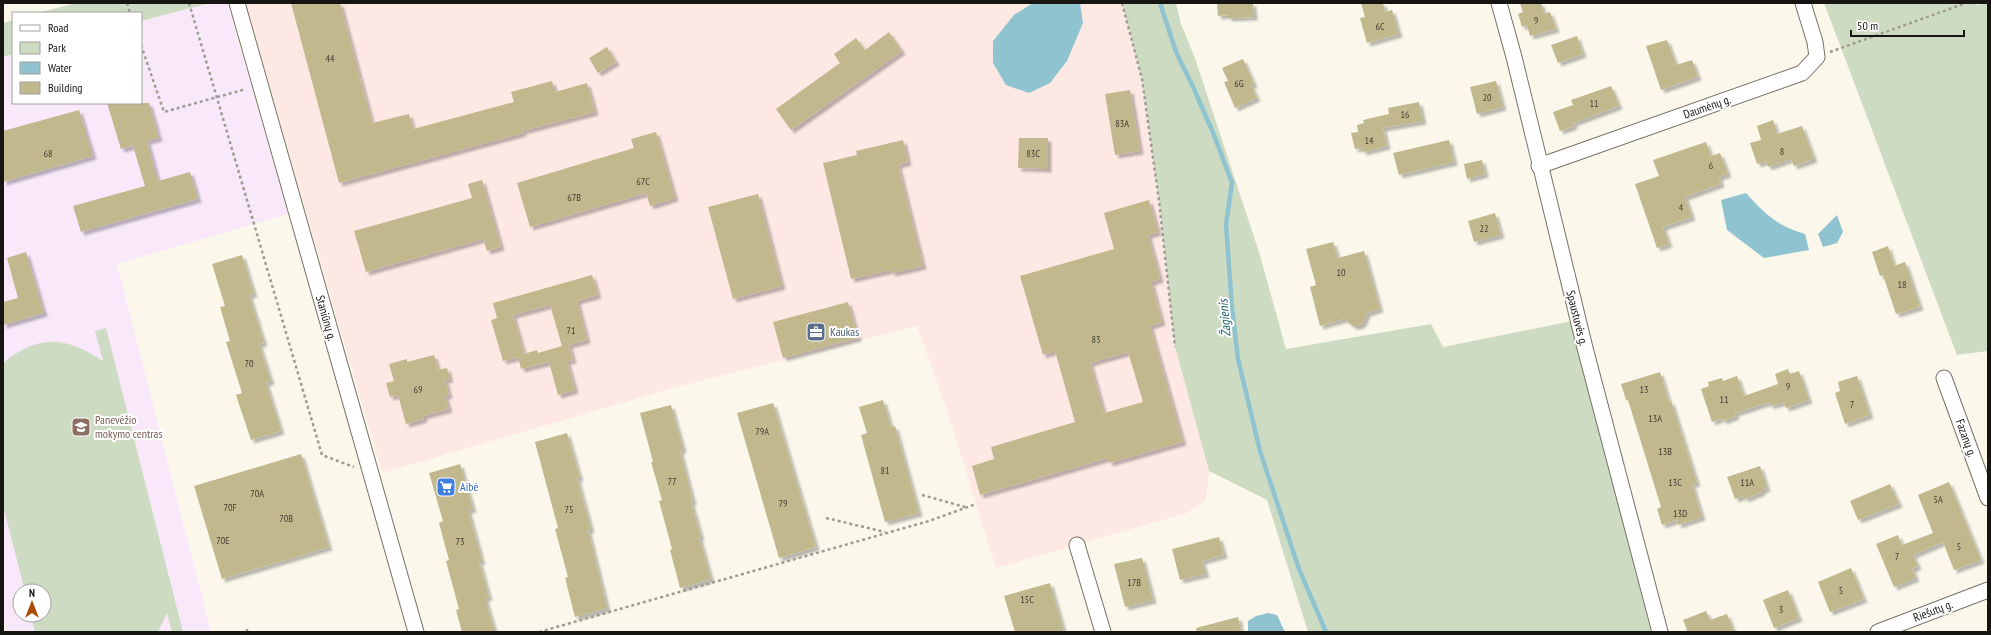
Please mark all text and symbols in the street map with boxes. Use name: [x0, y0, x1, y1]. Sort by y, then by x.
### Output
legend: [12, 12, 142, 104]
scale bar: [1851, 12, 1964, 38]
house number: 9: [1534, 14, 1538, 27]
text: 50 m: [1857, 18, 1878, 33]
text: Road: [48, 20, 68, 35]
house number: 6C: [1375, 20, 1385, 33]
text: Park: [48, 40, 66, 55]
house number: 44: [326, 52, 335, 65]
text: Water: [48, 60, 73, 75]
house number: 6G: [1234, 77, 1244, 90]
text: Building: [48, 80, 83, 95]
house number: 20: [1483, 91, 1492, 104]
street label: Daumėnų g.: [1681, 91, 1733, 122]
house number: 11: [1590, 97, 1599, 110]
house number: 16: [1401, 108, 1410, 121]
house number: 83A: [1115, 117, 1129, 130]
house number: 14: [1365, 134, 1374, 147]
house number: 8: [1780, 145, 1784, 158]
house number: 68: [44, 147, 53, 160]
house number: 83C: [1026, 147, 1040, 160]
house number: 6: [1709, 159, 1714, 172]
house number: 67C: [636, 175, 650, 188]
house number: 67B: [567, 191, 581, 204]
house number: 4: [1679, 201, 1684, 214]
house number: 22: [1480, 222, 1489, 235]
house number: 10: [1337, 266, 1346, 279]
house number: 18: [1898, 278, 1907, 291]
street label: Spaustuvės g.: [1563, 289, 1592, 347]
street label: Staniūnų g.: [313, 293, 340, 342]
water label: Žagienis: [1214, 297, 1235, 337]
office icon: Kaukas: [805, 321, 827, 343]
house number: 71: [567, 324, 576, 337]
place label: Kaukas: [830, 324, 859, 339]
house number: 83: [1092, 333, 1101, 346]
house number: 70: [245, 357, 254, 370]
house number: 9: [1786, 380, 1790, 393]
house number: 69: [414, 383, 423, 396]
house number: 13: [1640, 383, 1649, 396]
house number: 11: [1720, 393, 1729, 406]
house number: 7: [1850, 398, 1854, 411]
place label: Panevėžio mokymo centras: [95, 412, 162, 441]
house number: 13A: [1648, 412, 1662, 425]
school or university icon: Panevėžio mokymo centras: [70, 416, 92, 438]
street label: Fazanų g.: [1953, 417, 1980, 459]
house number: 79A: [755, 425, 769, 438]
house number: 13B: [1658, 445, 1672, 458]
house number: 81: [881, 464, 890, 477]
house number: 77: [668, 475, 677, 488]
supermarket icon: Aibė: [435, 476, 457, 498]
house number: 13C: [1668, 476, 1682, 489]
house number: 11A: [1740, 476, 1754, 489]
place label: Aibė: [460, 479, 478, 494]
house number: 70A: [250, 487, 264, 500]
house number: 5A: [1933, 493, 1943, 506]
house number: 79: [779, 497, 788, 510]
house number: 70F: [223, 501, 237, 514]
house number: 75: [565, 503, 574, 516]
house number: 13D: [1673, 507, 1687, 520]
house number: 70B: [279, 512, 293, 525]
house number: 70E: [216, 534, 230, 547]
house number: 73: [456, 535, 465, 548]
house number: 5: [1957, 540, 1961, 553]
house number: 7: [1895, 550, 1899, 563]
house number: 17B: [1127, 576, 1141, 589]
north arrow: [12, 583, 52, 623]
house number: 5: [1839, 584, 1843, 597]
text: N: [29, 586, 35, 600]
house number: 15C: [1020, 593, 1034, 606]
street label: Riešutų g.: [1911, 596, 1955, 625]
house number: 3: [1779, 603, 1783, 616]

